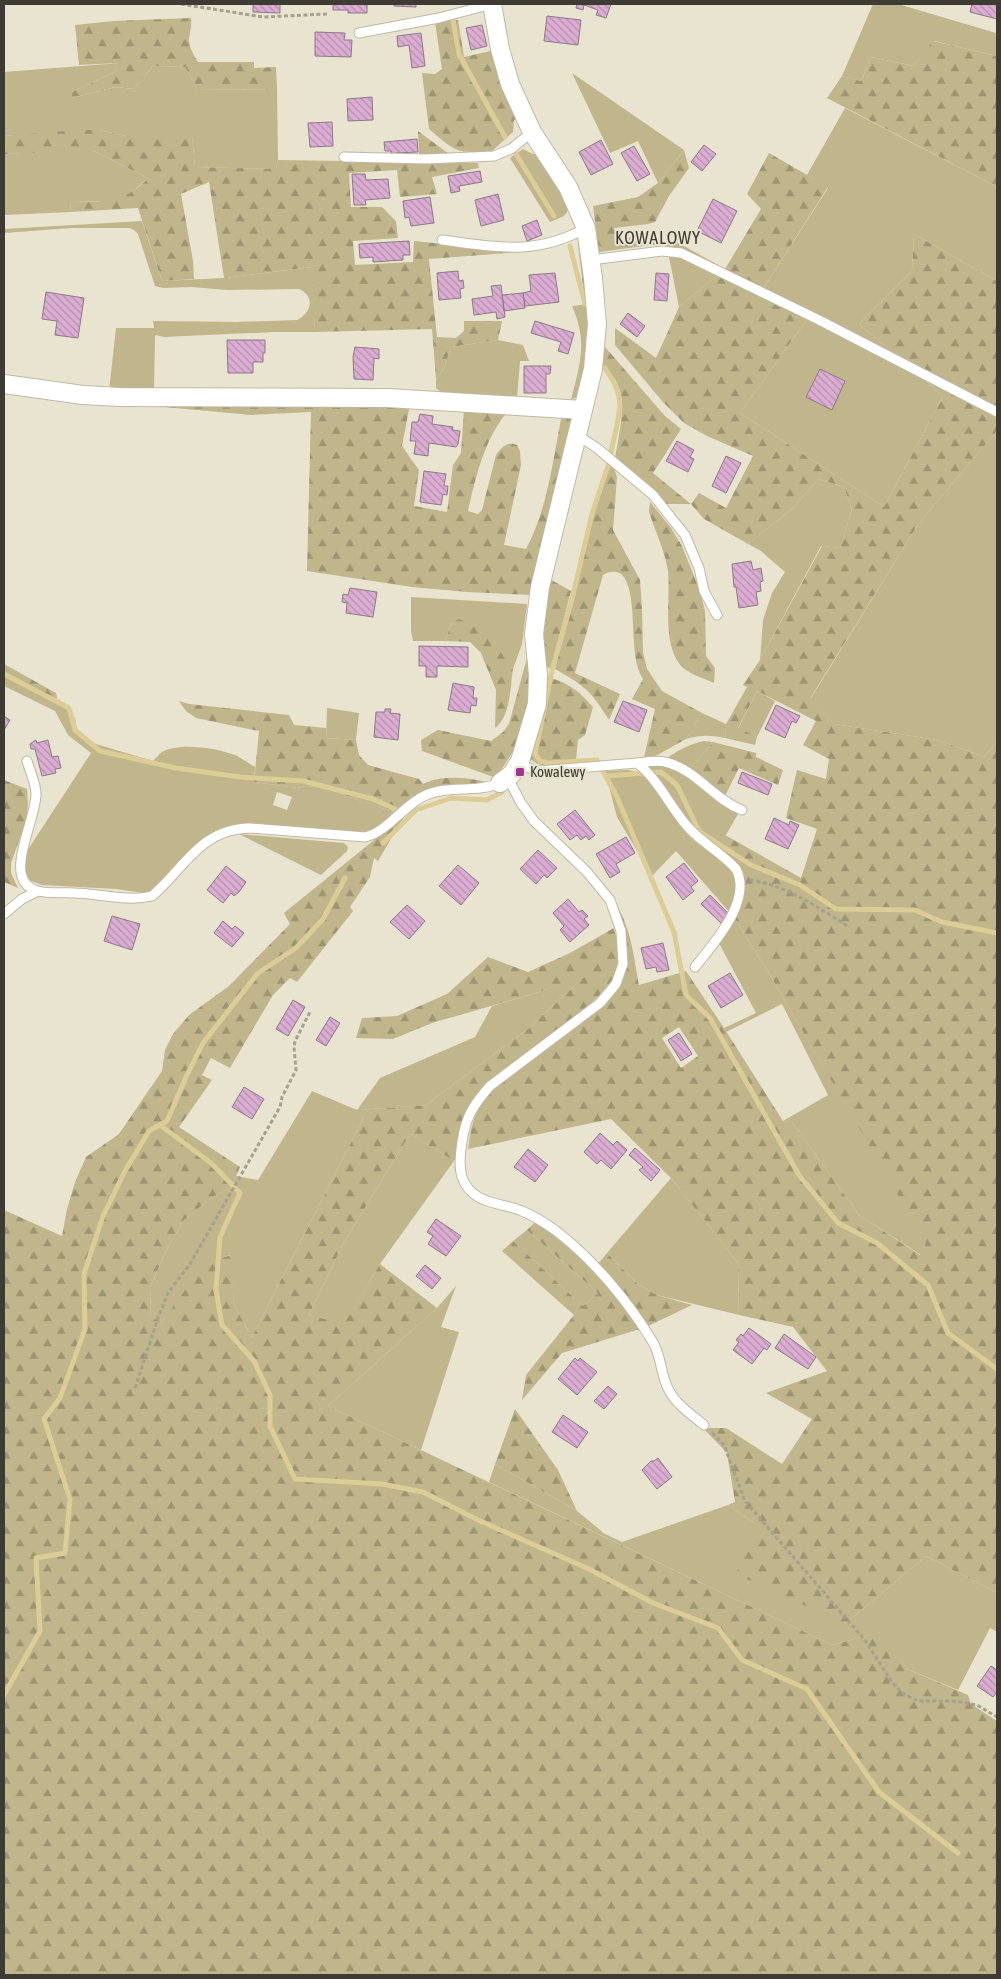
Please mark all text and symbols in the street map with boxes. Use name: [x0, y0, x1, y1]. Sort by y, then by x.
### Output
district label: KOWALOWY: [615, 227, 701, 248]
place label: Kowalewy: [530, 763, 585, 780]
marker: Kowalewy: [514, 766, 526, 778]

